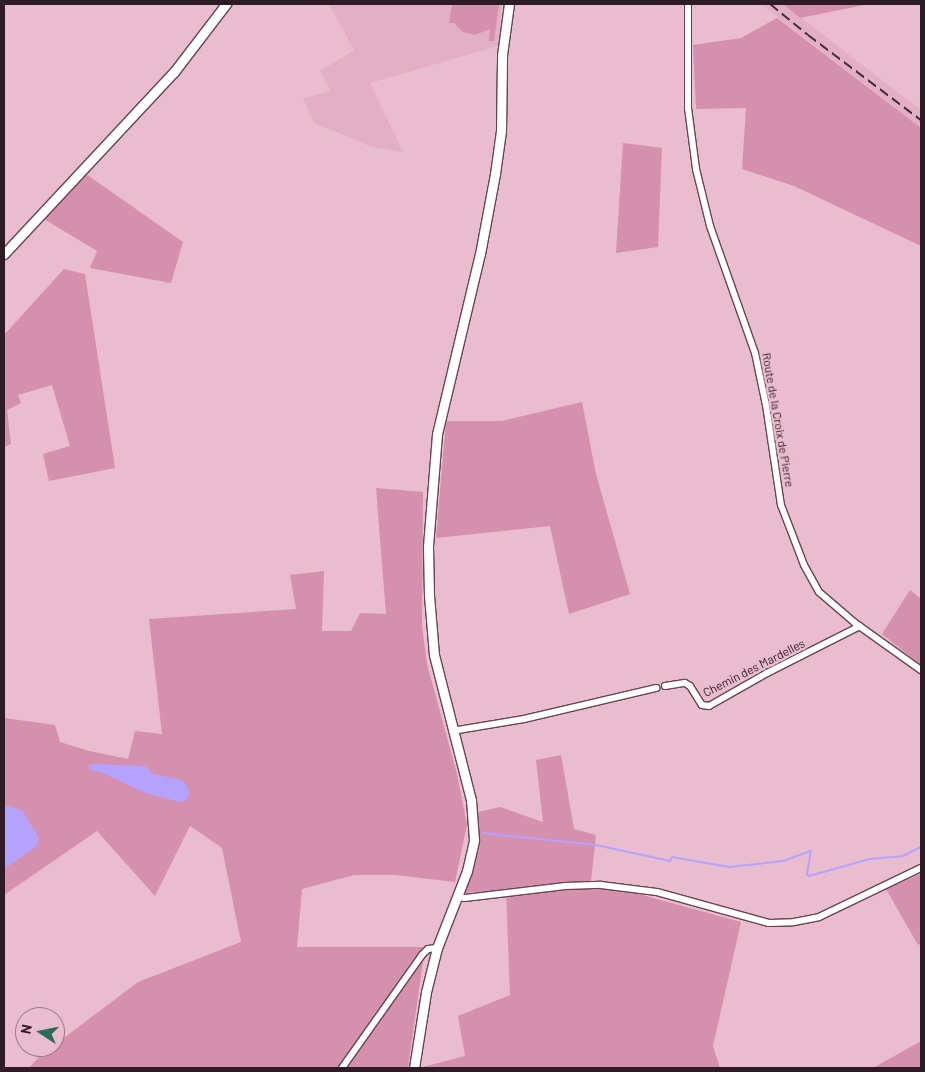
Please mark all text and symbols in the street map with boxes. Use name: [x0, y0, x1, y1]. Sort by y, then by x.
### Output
street label: Route de la Croix de Pierre: [759, 352, 797, 488]
street label: Chemin des Mardelles: [701, 636, 807, 700]
north arrow: [15, 1007, 65, 1057]
text: N: [17, 1023, 35, 1035]

